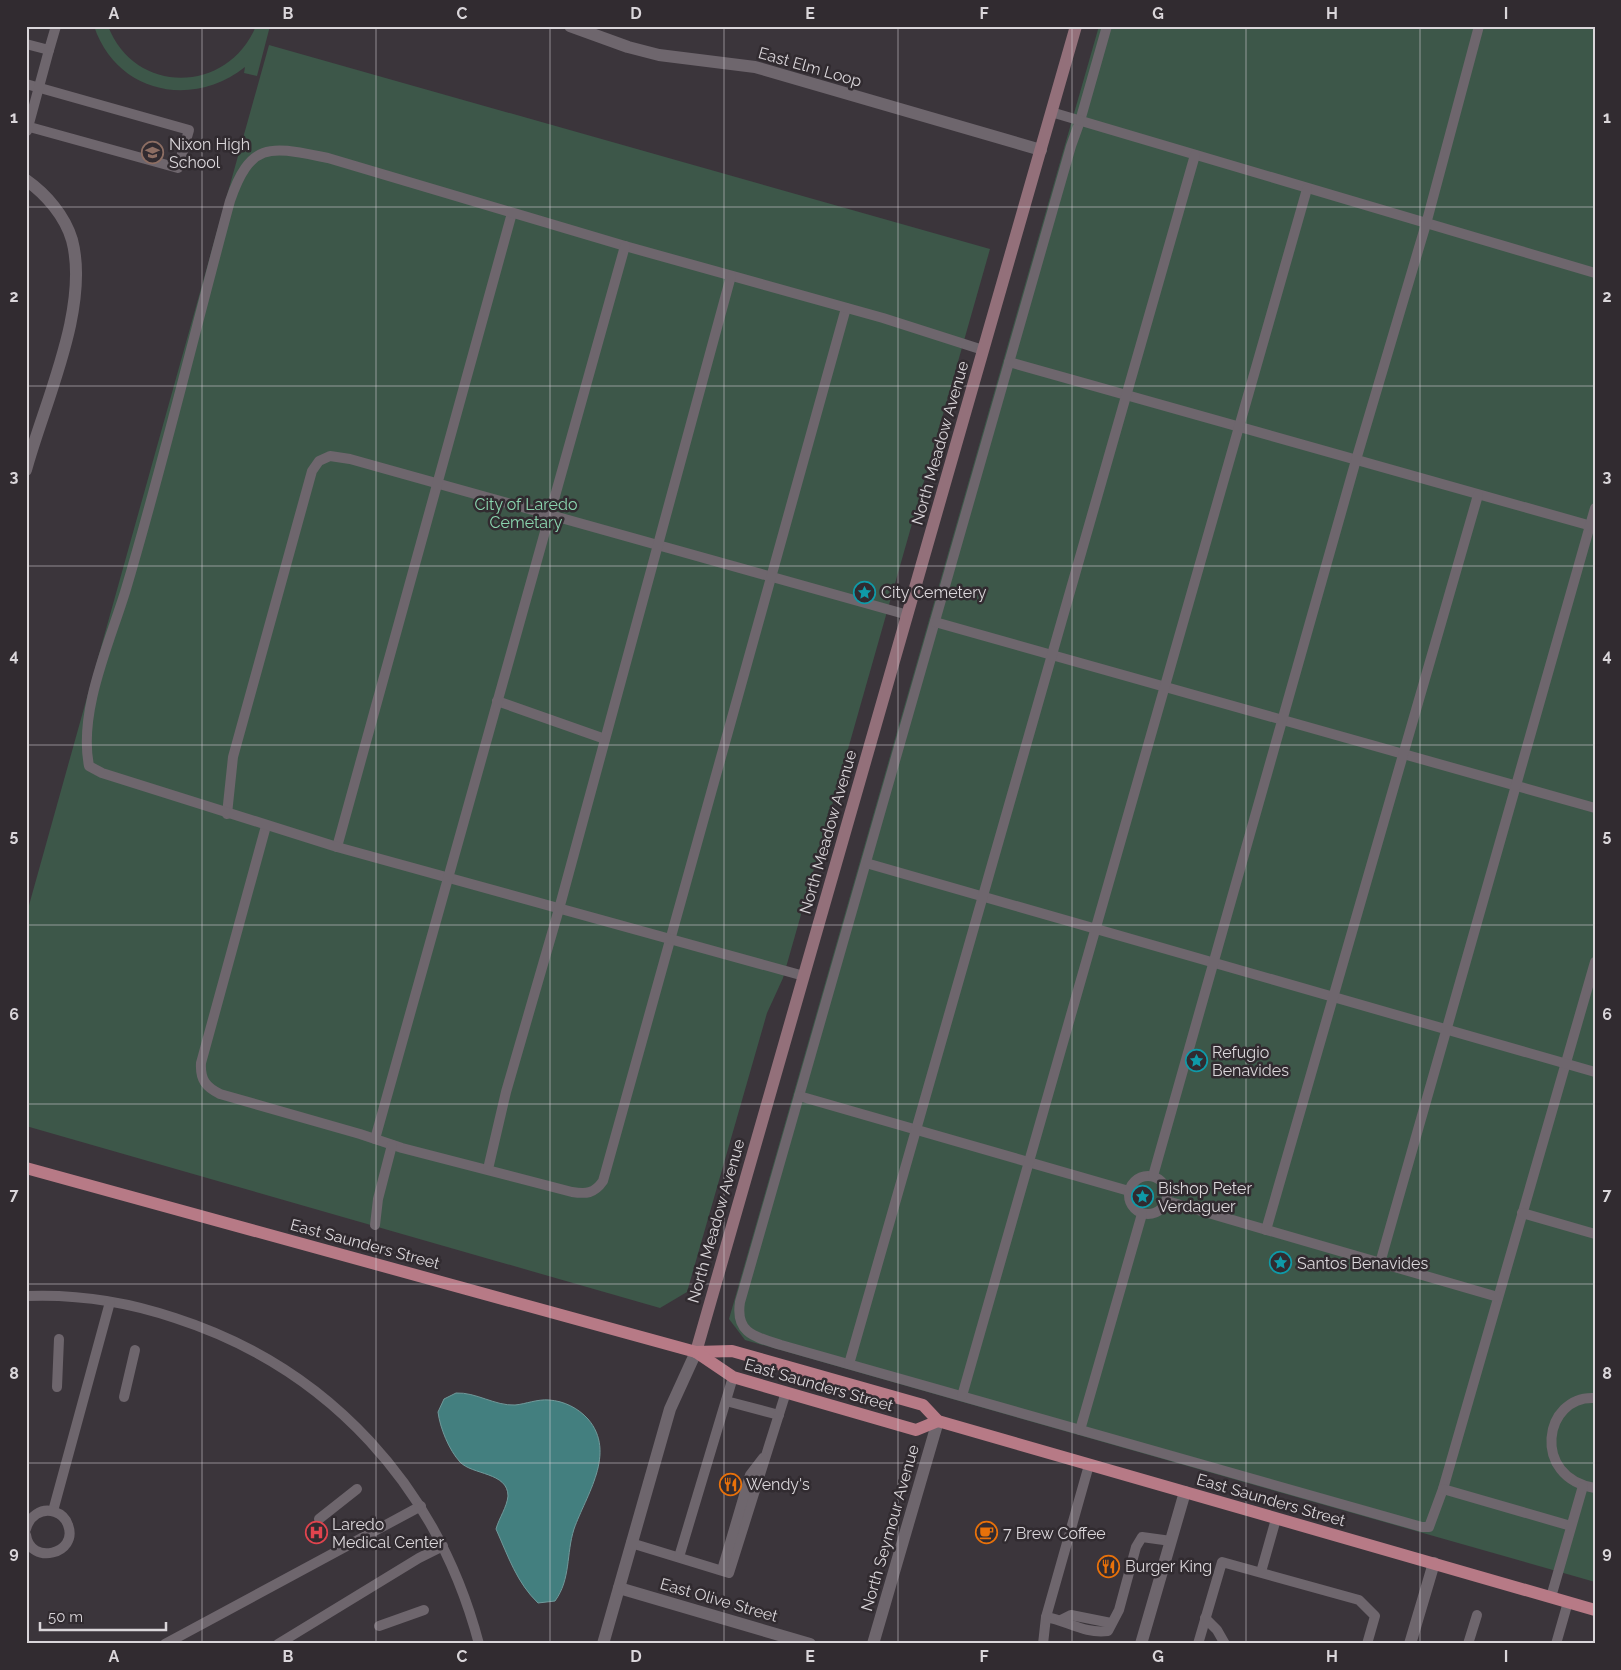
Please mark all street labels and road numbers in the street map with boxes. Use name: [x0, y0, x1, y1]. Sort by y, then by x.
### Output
street label: East Elm Loop: [756, 43, 864, 91]
street label: North Meadow Avenue: [907, 359, 973, 527]
street label: North Meadow Avenue: [795, 748, 861, 916]
street label: North Meadow Avenue: [683, 1137, 749, 1305]
street label: East Saunders Street: [288, 1215, 442, 1273]
street label: East Saunders Street: [742, 1355, 896, 1416]
street label: North Seymour Avenue: [857, 1443, 923, 1613]
street label: East Saunders Street: [1194, 1470, 1348, 1531]
street label: East Olive Street: [658, 1574, 781, 1626]

